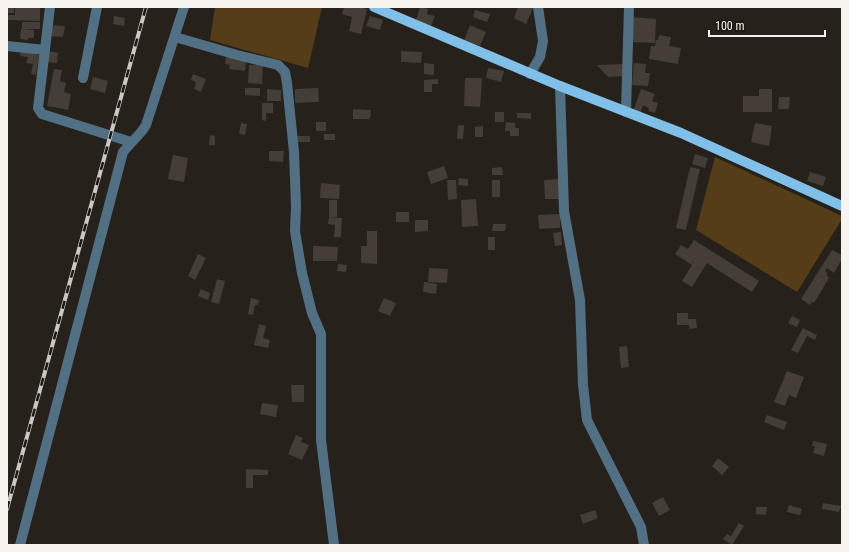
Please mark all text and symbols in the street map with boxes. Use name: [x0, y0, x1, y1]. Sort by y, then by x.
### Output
scale bar: [709, 12, 825, 38]
text: 100 m: [715, 19, 745, 33]

